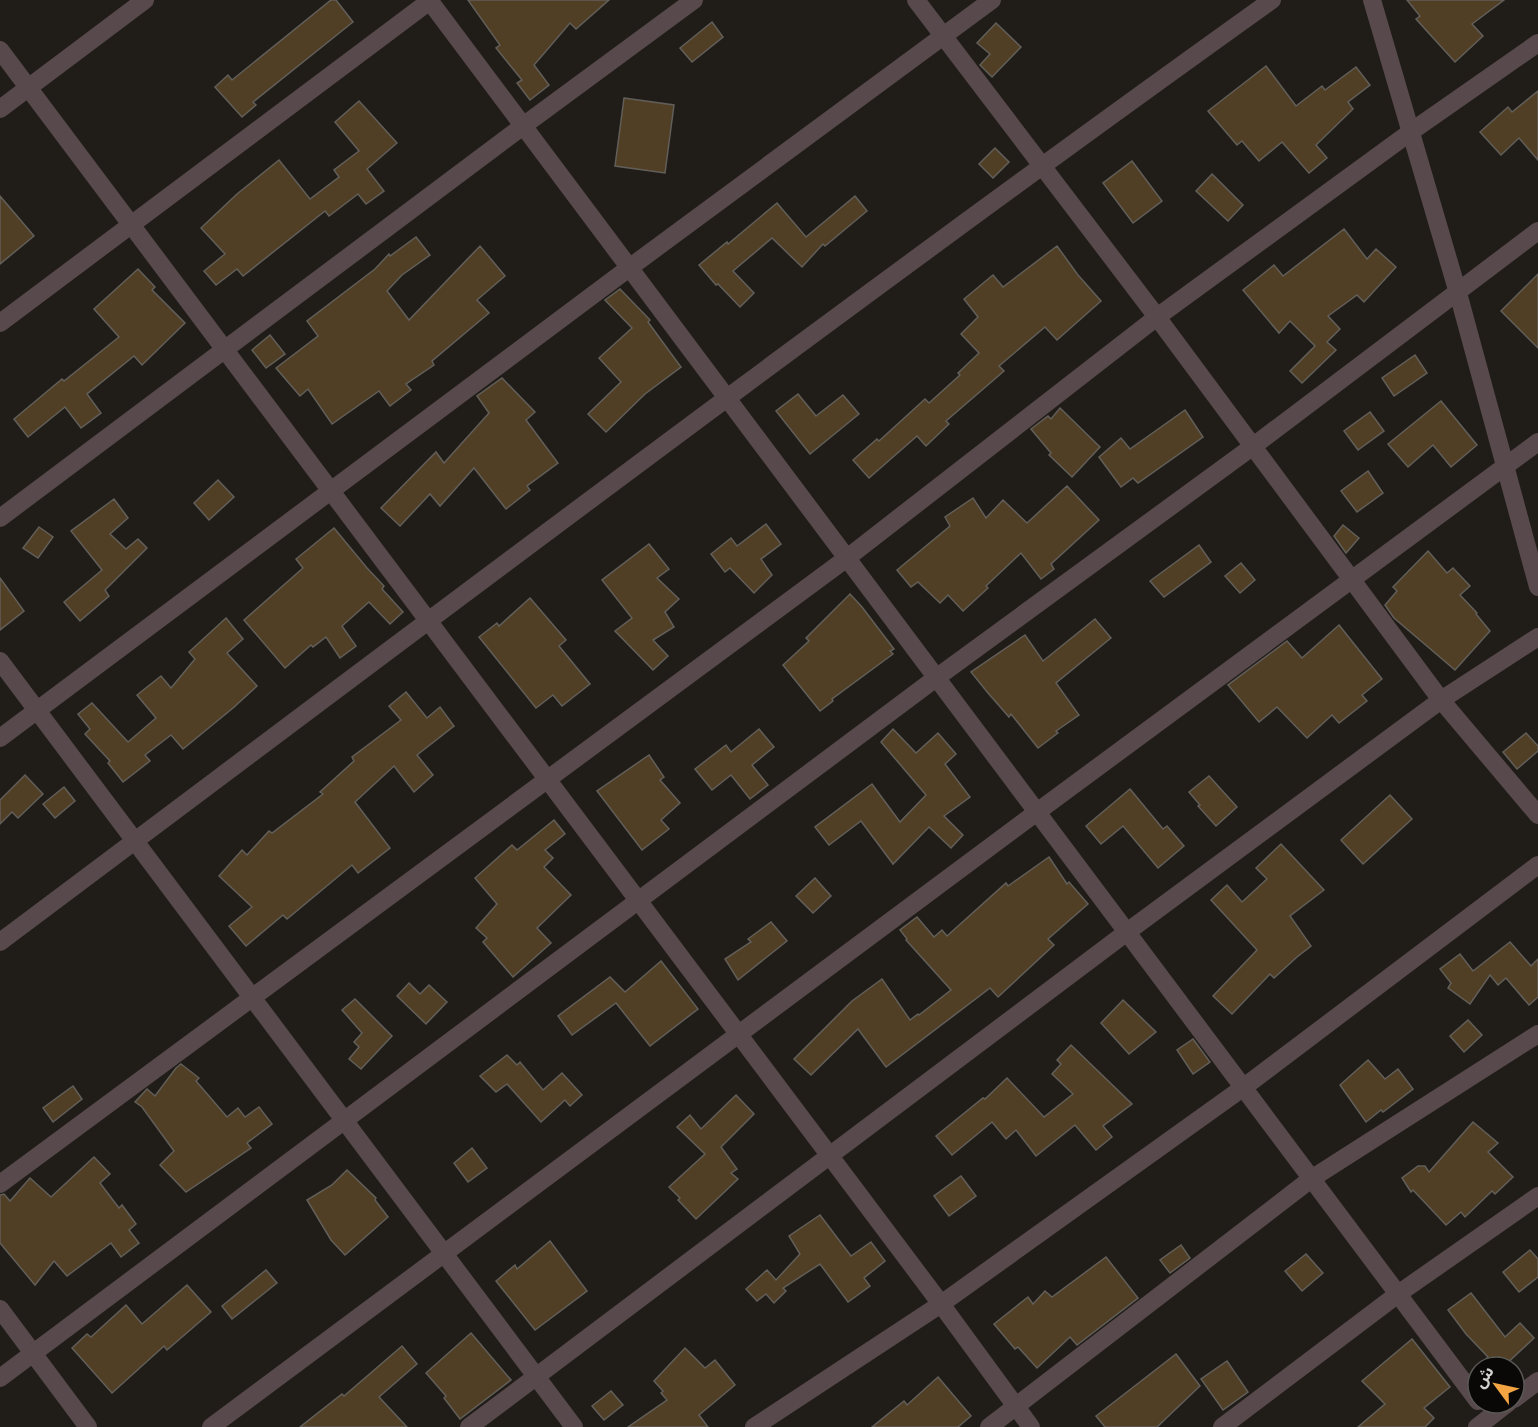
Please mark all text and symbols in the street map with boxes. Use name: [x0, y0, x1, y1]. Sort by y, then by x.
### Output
north arrow: [1466, 1355, 1526, 1415]
text: ش: [1470, 1363, 1498, 1391]

